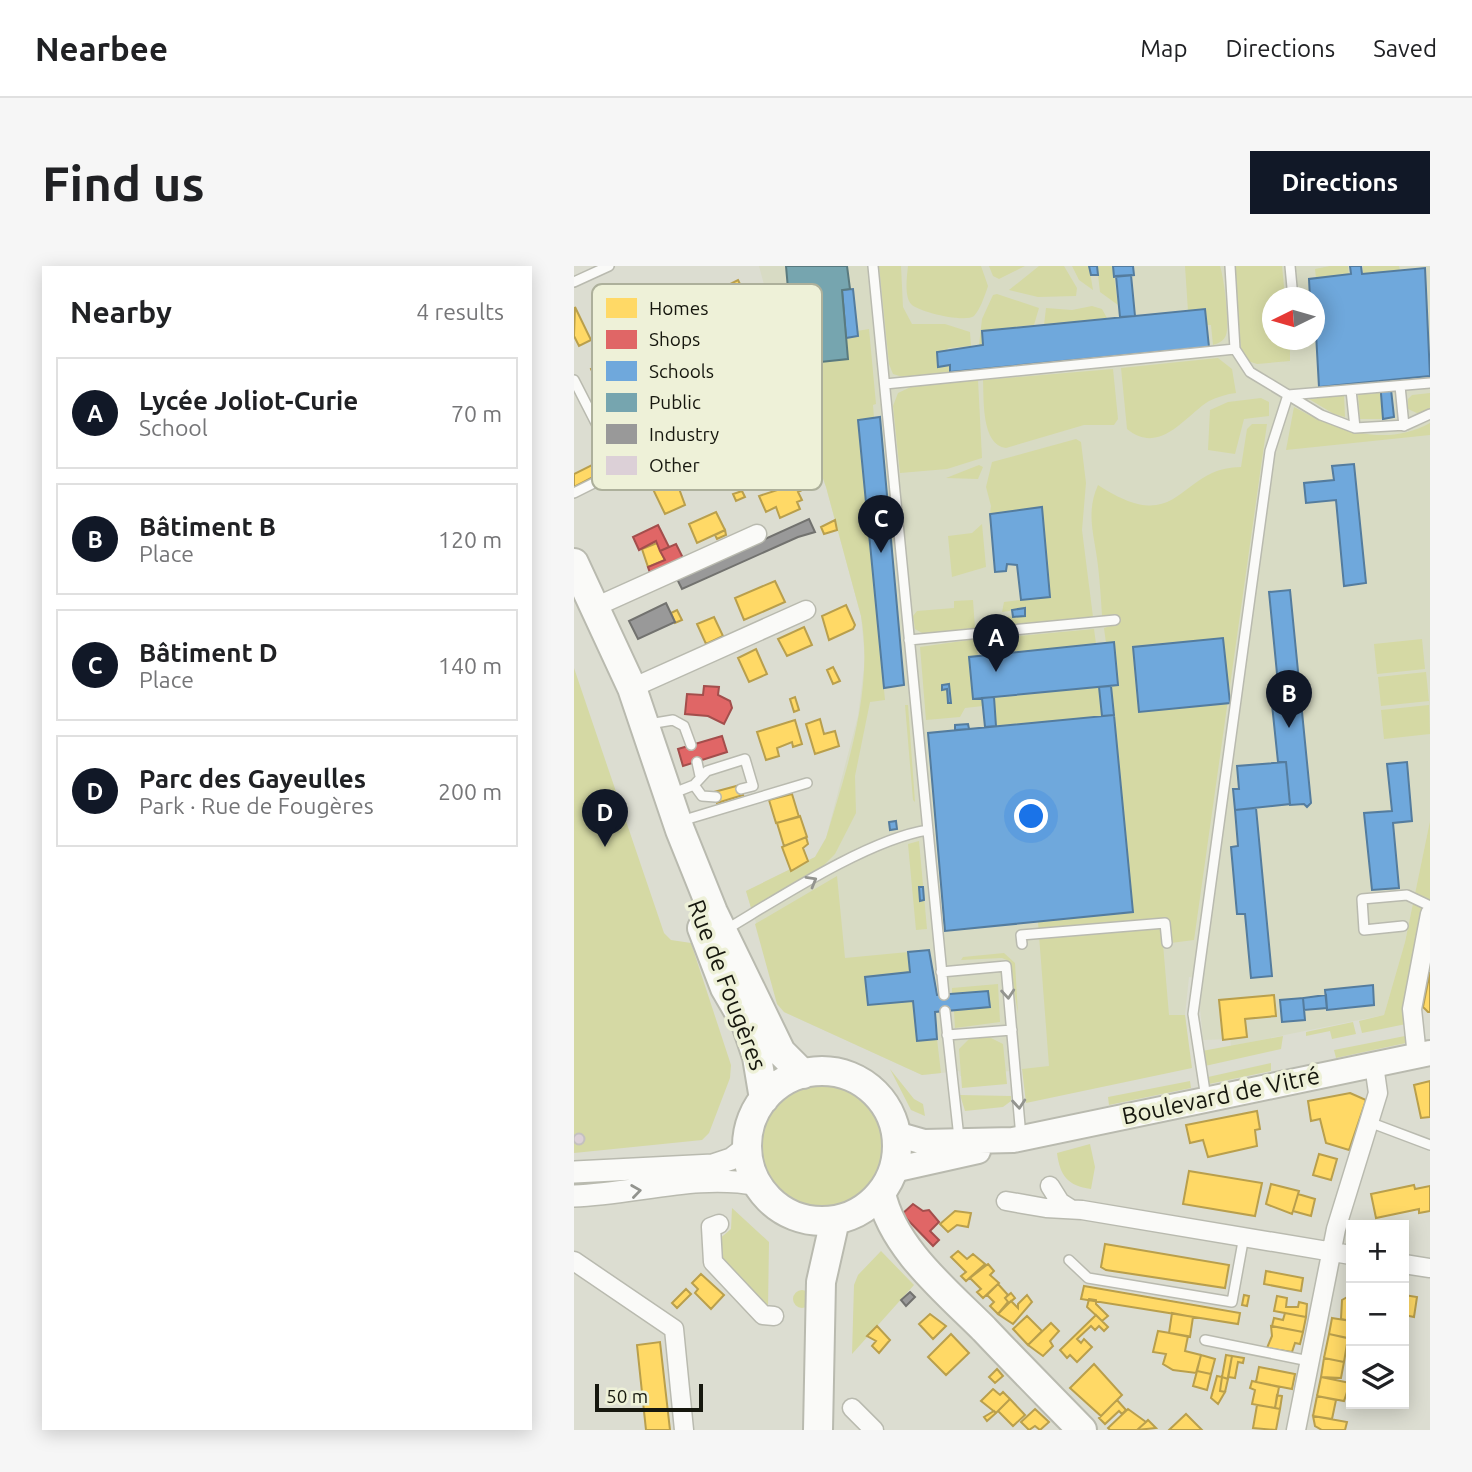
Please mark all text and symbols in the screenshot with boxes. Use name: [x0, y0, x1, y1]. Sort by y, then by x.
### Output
text: Nearbee: [35, 30, 168, 67]
text: Map: [1140, 35, 1187, 62]
text: Directions: [1225, 35, 1335, 62]
text: Saved: [1373, 35, 1437, 62]
button: Directions: [1250, 151, 1430, 214]
text: Find us: [42, 155, 205, 210]
legend: [592, 284, 822, 490]
north arrow: [1262, 287, 1325, 350]
text: Nearby: [70, 295, 172, 329]
text: Homes: [649, 297, 709, 319]
text: 4 results: [416, 299, 504, 324]
text: Shops: [649, 328, 700, 350]
text: Schools: [649, 360, 714, 382]
text: Lycée Joliot-Curie: [139, 386, 358, 415]
text: Public: [649, 391, 701, 413]
text: A: [87, 401, 103, 426]
text: 70 m: [451, 401, 502, 426]
text: School: [139, 415, 208, 440]
text: Industry: [649, 423, 719, 445]
text: Other: [649, 454, 700, 476]
pin: C: [858, 495, 904, 553]
text: Bâtiment B: [139, 512, 276, 541]
text: B: [87, 527, 103, 552]
text: 120 m: [438, 527, 502, 552]
text: Place: [139, 541, 194, 566]
pin: A: [973, 614, 1019, 672]
text: Bâtiment D: [139, 638, 278, 667]
text: C: [88, 653, 102, 678]
text: 140 m: [438, 653, 502, 678]
text: Place: [139, 667, 194, 692]
pin: B: [1266, 670, 1312, 728]
text: Parc des Gayeulles: [139, 764, 366, 793]
text: D: [87, 779, 103, 804]
text: 200 m: [438, 779, 502, 804]
pin: D: [582, 789, 628, 847]
text: Park · Rue de Fougères: [139, 793, 374, 818]
your location: [1014, 799, 1048, 833]
one-way arrow: [805, 876, 817, 889]
street label: Rue de Fougères: [683, 896, 772, 1074]
one-way arrow: [1000, 989, 1015, 1000]
street label: Boulevard de Vitré: [1120, 1061, 1322, 1130]
one-way arrow: [1011, 1099, 1026, 1110]
one-way arrow: [630, 1184, 642, 1199]
map controls: [1346, 1220, 1409, 1409]
button: +: [1346, 1220, 1409, 1283]
button: −: [1346, 1283, 1409, 1346]
button: layers: [1346, 1346, 1409, 1409]
scale bar: [595, 1381, 704, 1413]
text: 50 m: [606, 1385, 648, 1407]

